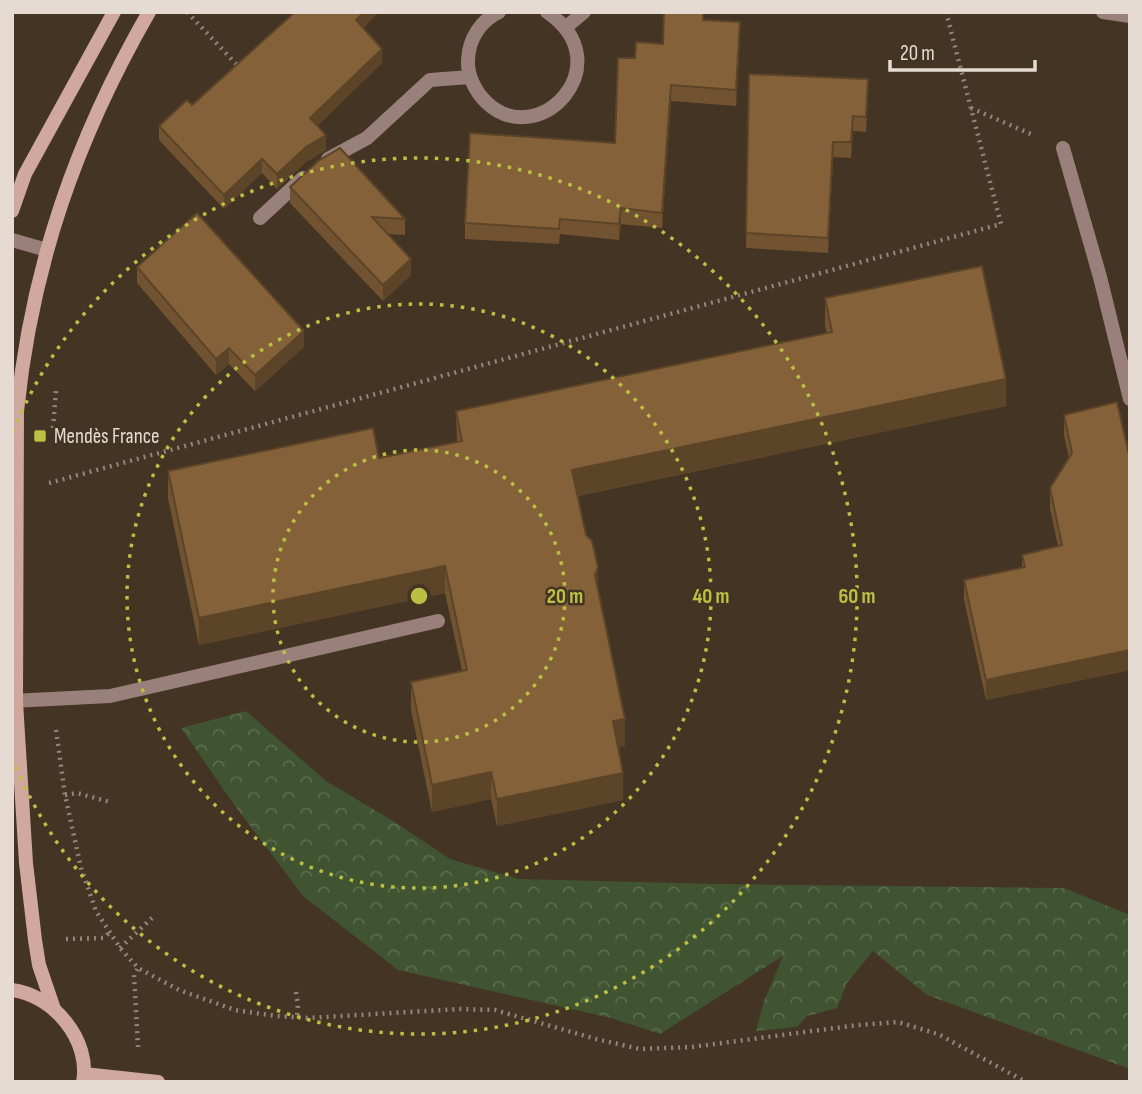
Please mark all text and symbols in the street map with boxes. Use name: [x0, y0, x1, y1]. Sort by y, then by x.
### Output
scale bar: [890, 28, 1035, 72]
text: 20 m: [900, 41, 935, 66]
place label: Mendès France: [54, 424, 159, 449]
marker: Mendès France: [32, 428, 48, 444]
centre of rings: [407, 584, 431, 608]
text: 20 m: [547, 584, 583, 609]
text: 40 m: [693, 584, 729, 609]
text: 60 m: [838, 584, 876, 609]

